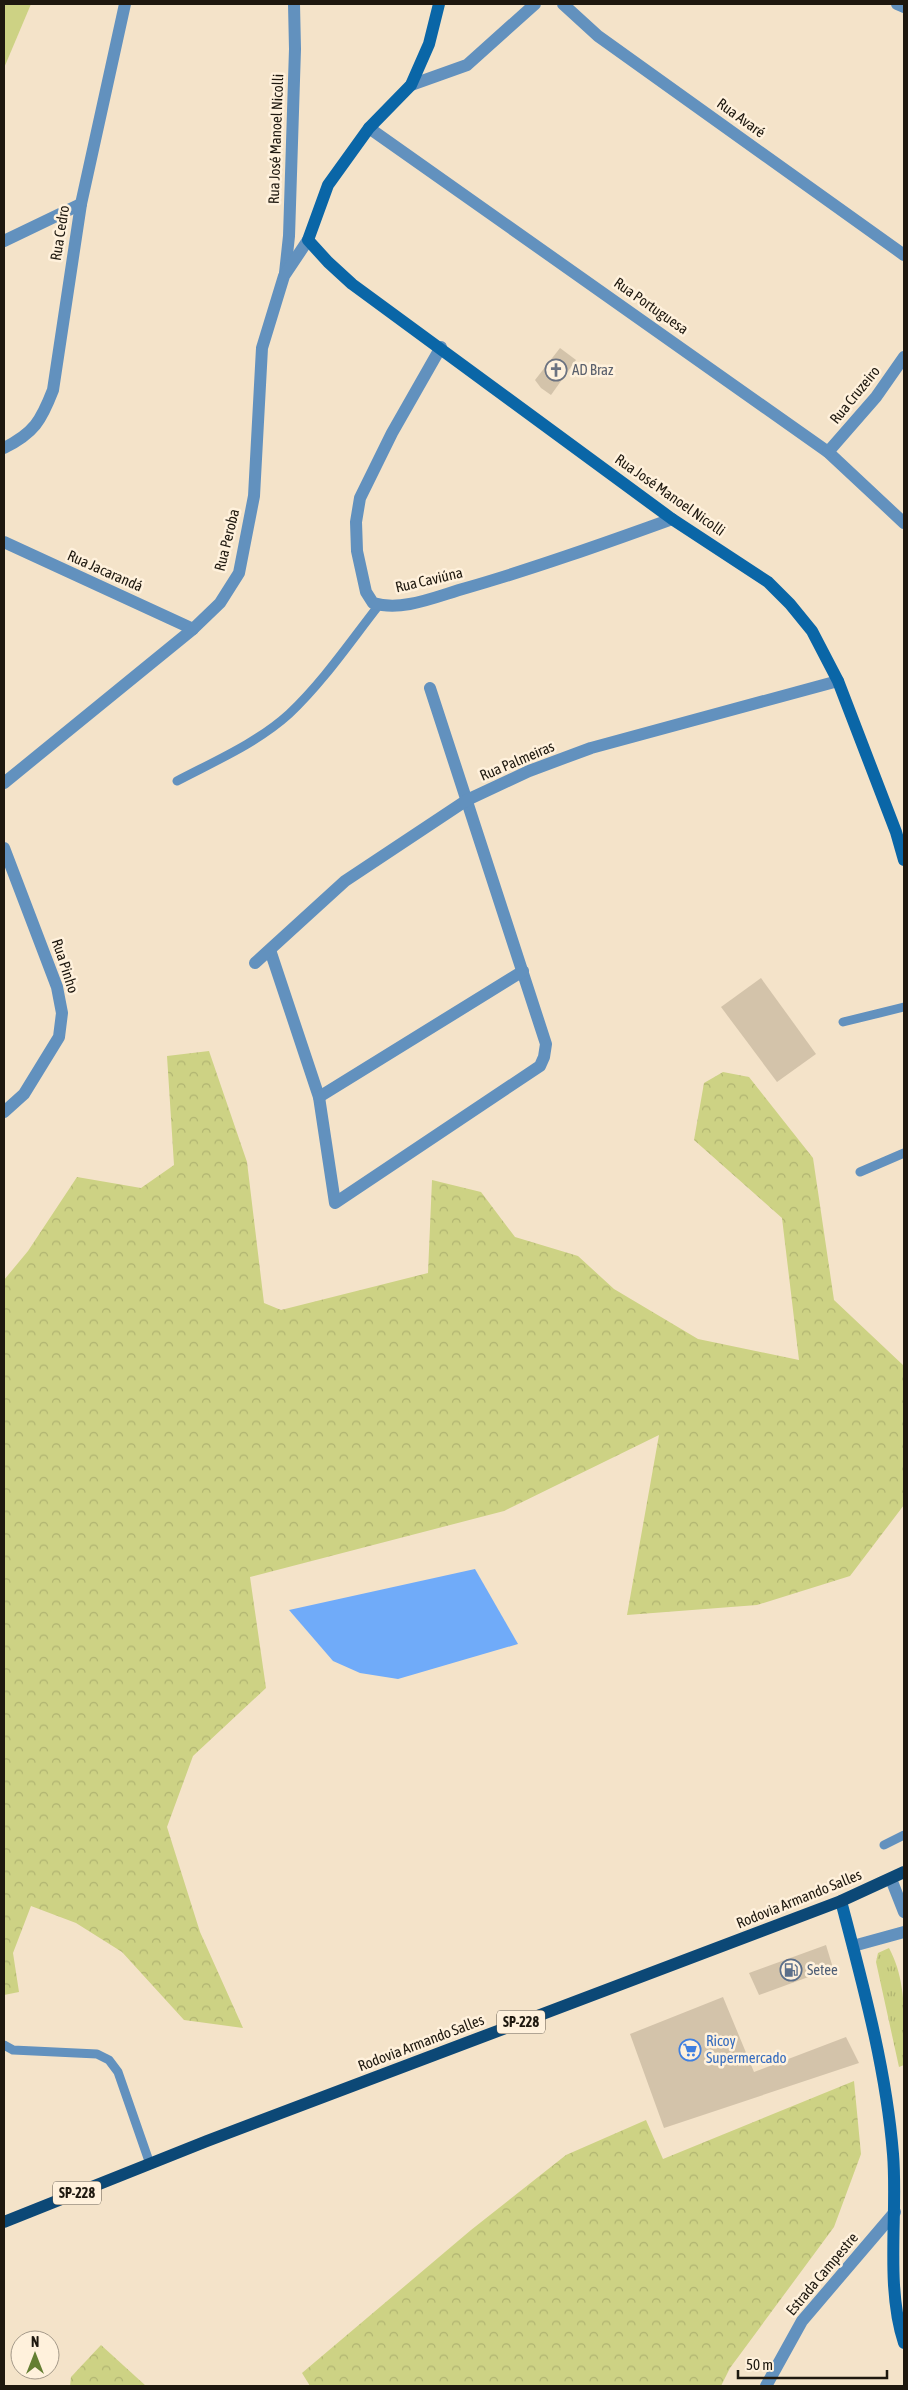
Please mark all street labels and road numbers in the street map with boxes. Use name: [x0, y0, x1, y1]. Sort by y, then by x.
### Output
street label: Rua José Manoel Nicolli: [265, 74, 286, 204]
street label: Rua Avaré: [714, 94, 769, 141]
street label: Rua Cedro: [47, 204, 72, 262]
street label: Rua Portuguesa: [611, 274, 692, 337]
street label: Rua Cruzeiro: [826, 362, 883, 427]
street label: Rua José Manoel Nicolli: [612, 450, 729, 539]
street label: Rua Peroba: [211, 507, 242, 573]
street label: Rua Jacarandá: [65, 546, 145, 595]
street label: Rua Caviúna: [394, 564, 464, 596]
street label: Rua Palmeiras: [477, 737, 557, 784]
street label: Rua Pinho: [49, 937, 82, 995]
street label: Rodovia Armando Salles: [734, 1866, 864, 1931]
road number: SP-228: [497, 2010, 545, 2034]
street label: Rodovia Armando Salles: [355, 2011, 486, 2074]
road number: SP-228: [53, 2182, 101, 2204]
street label: Estrada Campestre: [782, 2229, 861, 2318]

